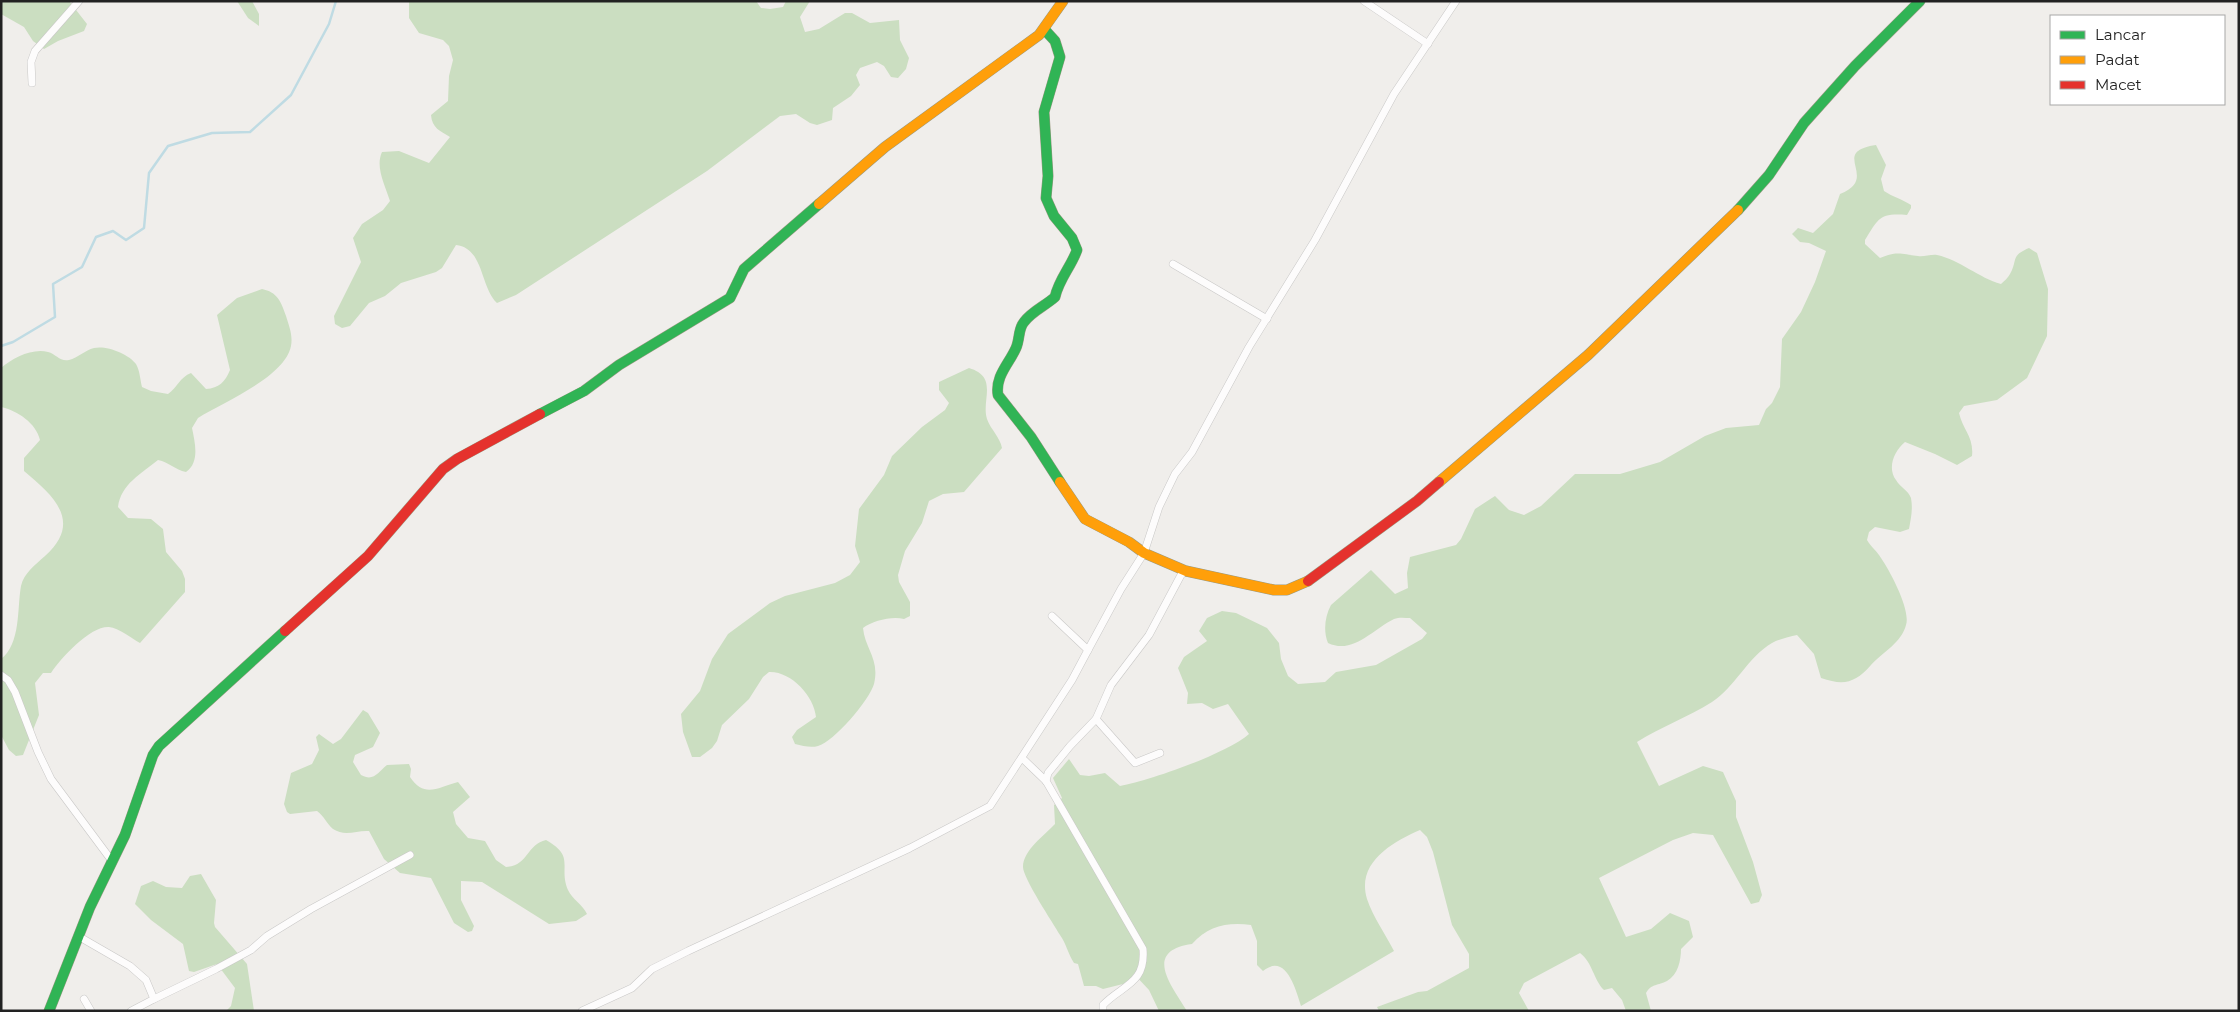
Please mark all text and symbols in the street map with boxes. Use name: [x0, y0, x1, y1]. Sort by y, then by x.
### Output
legend: [2050, 15, 2225, 105]
text: Lancar: [2095, 25, 2146, 44]
text: Padat: [2095, 50, 2140, 69]
text: Macet: [2095, 75, 2142, 94]

